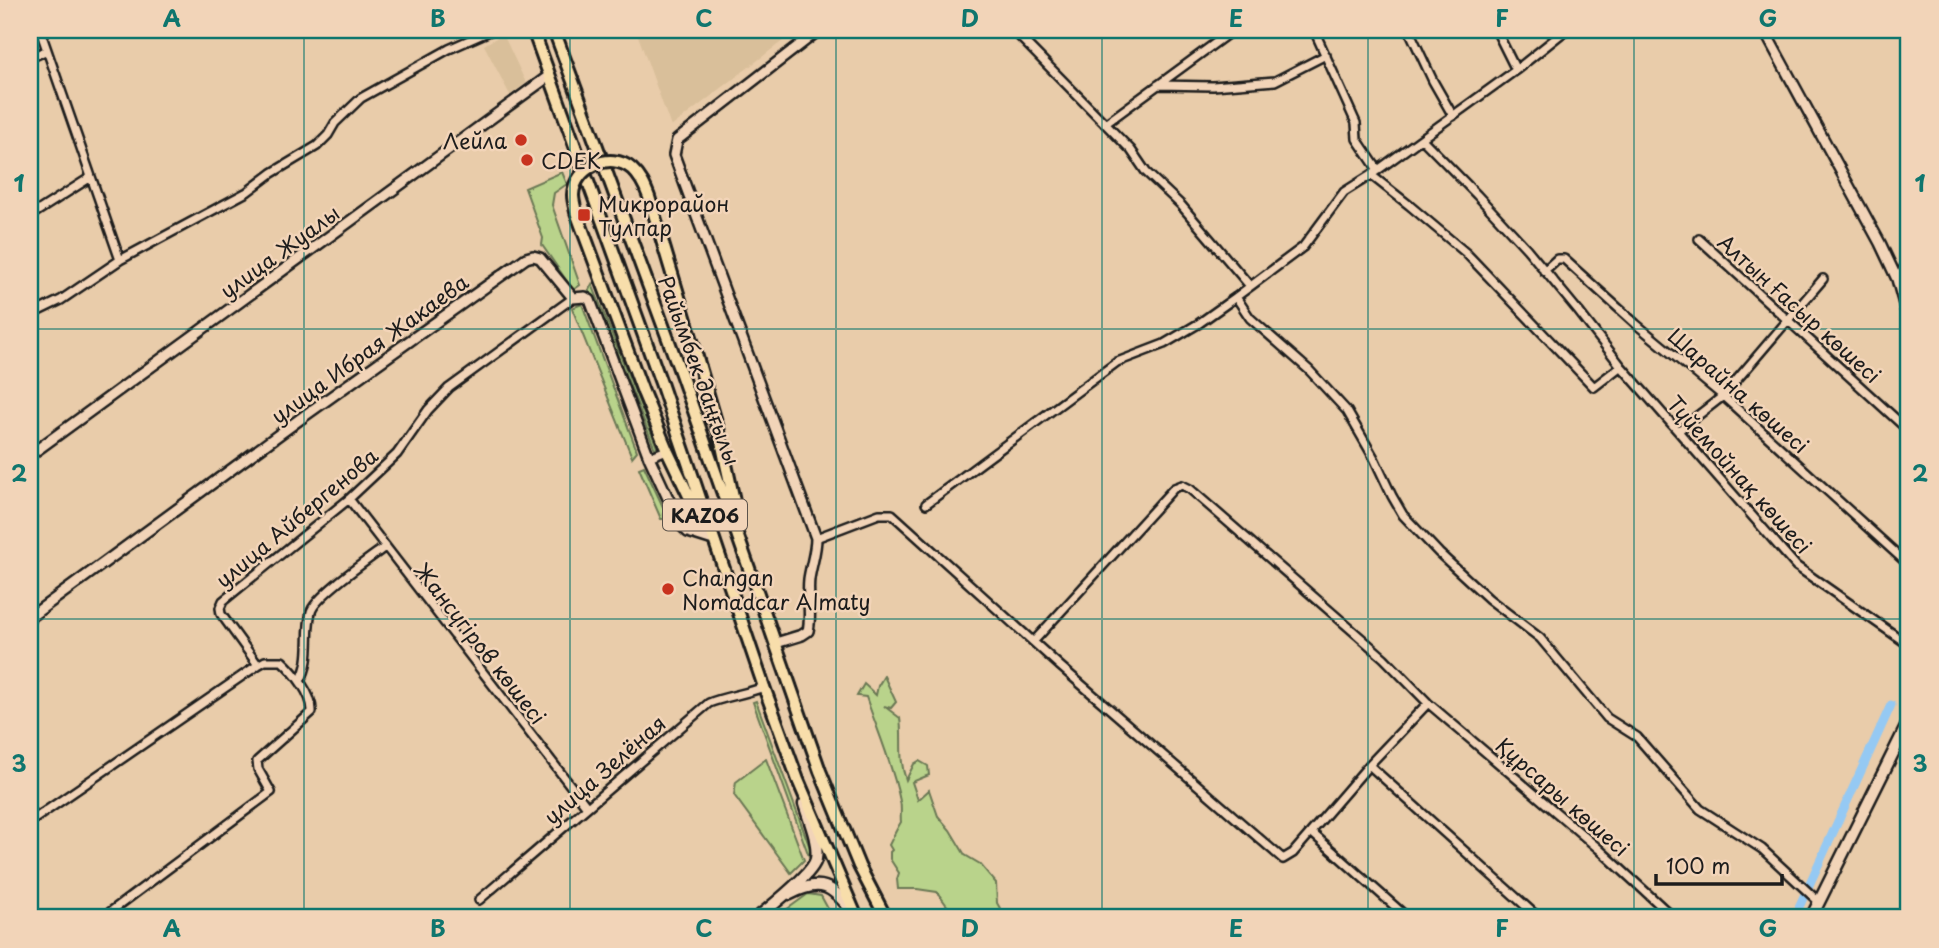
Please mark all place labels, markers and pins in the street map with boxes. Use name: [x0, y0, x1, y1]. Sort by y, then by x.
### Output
place label: Лейла: [443, 124, 507, 156]
marker: Лейла: [513, 132, 529, 148]
place label: CDEK: [541, 144, 601, 176]
marker: CDEK: [519, 152, 535, 168]
place label: Микрорайон Тулпар: [598, 187, 729, 243]
marker: Микрорайон Тулпар: [576, 207, 592, 223]
place label: Changan Nomadcar Almaty: [682, 561, 871, 617]
marker: Changan Nomadcar Almaty: [660, 581, 676, 597]

